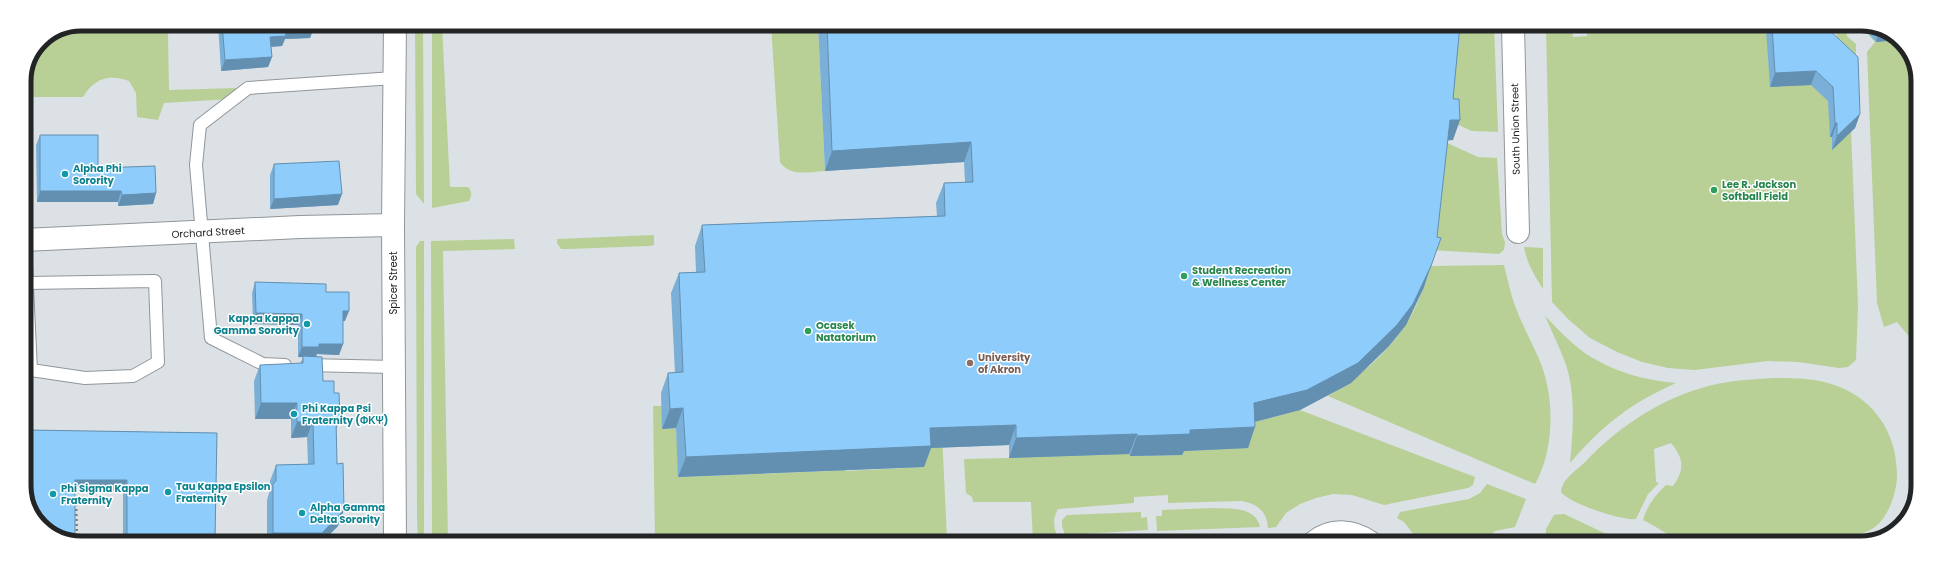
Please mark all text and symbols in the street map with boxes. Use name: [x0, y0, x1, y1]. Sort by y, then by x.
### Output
street label: South Union Street: [1507, 83, 1524, 175]
place label: Alpha Phi Sorority: [73, 161, 122, 188]
marker: Alpha Phi Sorority: [60, 169, 70, 179]
place label: Lee R. Jackson Softball Field: [1722, 177, 1796, 204]
marker: Lee R. Jackson Softball Field: [1709, 185, 1719, 195]
street label: Orchard Street: [171, 223, 245, 242]
street label: Spicer Street: [386, 251, 401, 315]
place label: Student Recreation & Wellness Center: [1192, 263, 1291, 290]
marker: Student Recreation & Wellness Center: [1179, 271, 1189, 281]
place label: Kappa Kappa Gamma Sorority: [214, 311, 300, 338]
place label: Ocasek Natatorium: [816, 318, 877, 345]
marker: Kappa Kappa Gamma Sorority: [302, 319, 312, 329]
marker: Ocasek Natatorium: [803, 326, 813, 336]
place label: University of Akron: [978, 350, 1031, 377]
marker: University of Akron: [965, 358, 975, 368]
place label: Phi Kappa Psi Fraternity (ΦΚΨ): [302, 401, 388, 428]
marker: Phi Kappa Psi Fraternity (ΦΚΨ): [289, 409, 299, 419]
place label: Tau Kappa Epsilon Fraternity: [176, 479, 271, 506]
place label: Phi Sigma Kappa Fraternity: [61, 481, 149, 508]
marker: Tau Kappa Epsilon Fraternity: [163, 487, 173, 497]
marker: Phi Sigma Kappa Fraternity: [48, 489, 58, 499]
place label: Alpha Gamma Delta Sorority: [310, 500, 385, 527]
marker: Alpha Gamma Delta Sorority: [297, 508, 307, 518]

